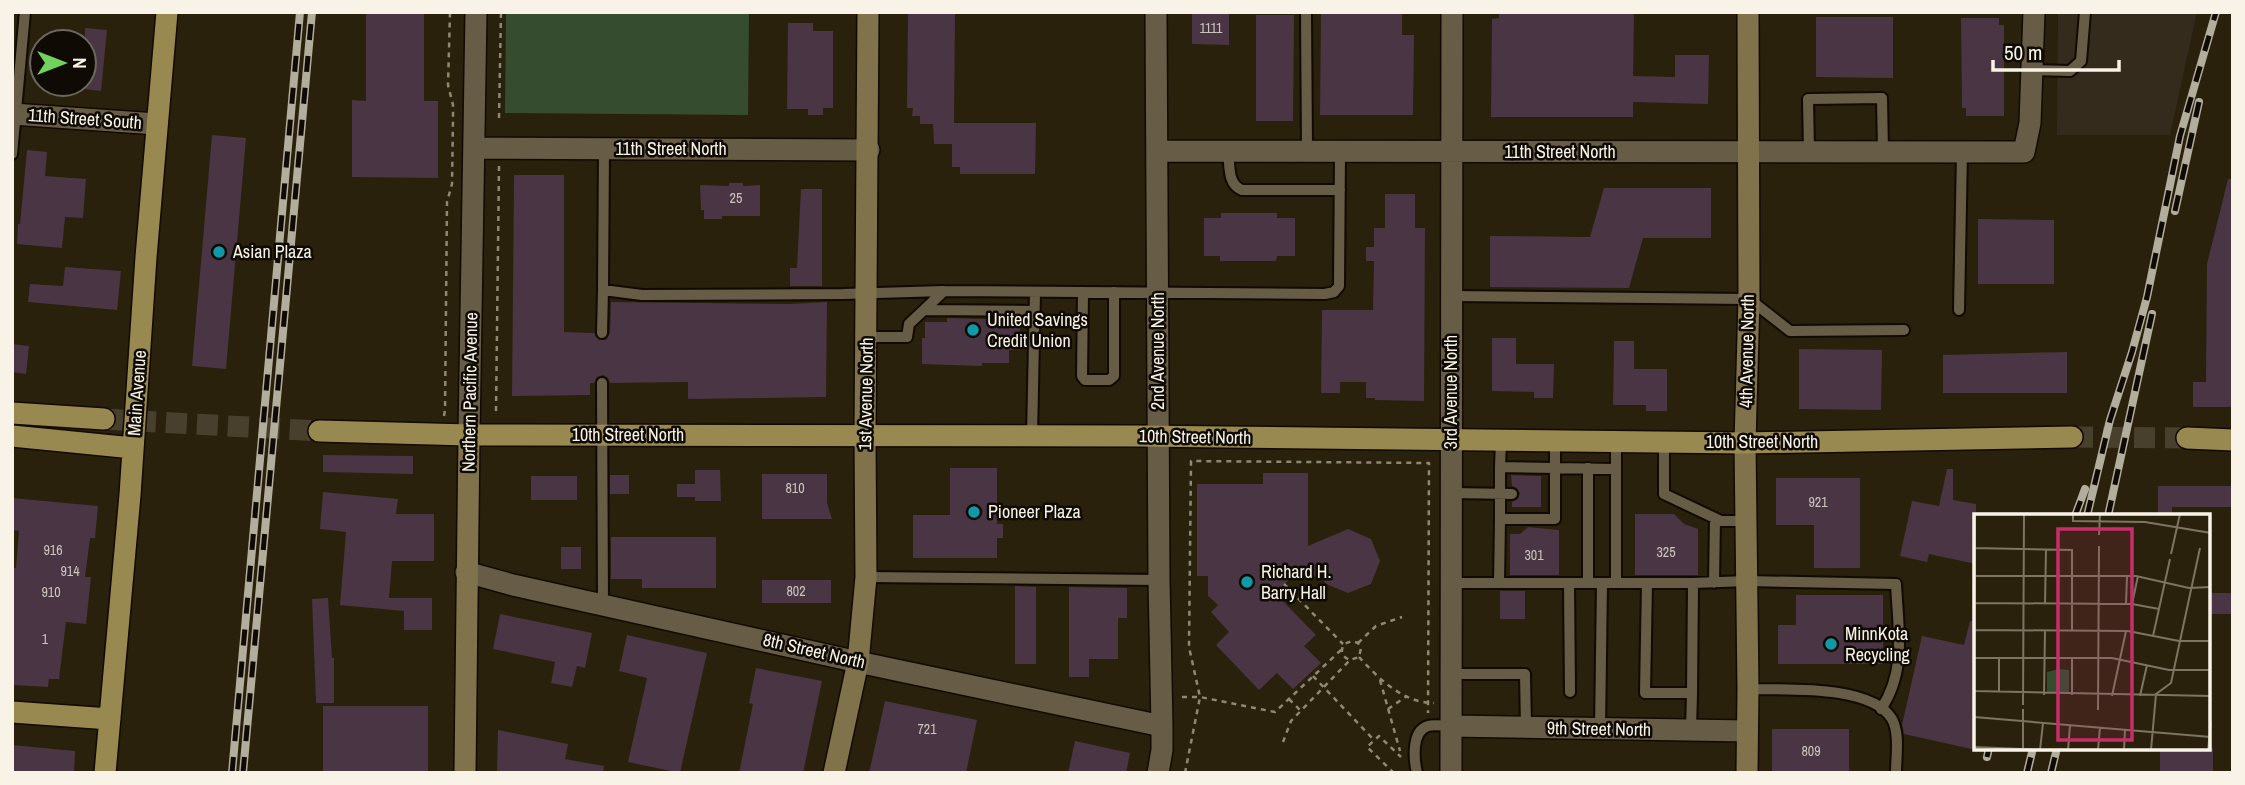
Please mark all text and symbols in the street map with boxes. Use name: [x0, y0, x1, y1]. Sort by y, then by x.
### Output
house number: 1111: [1199, 19, 1223, 37]
north arrow: [28, 28, 98, 98]
scale bar: [1993, 28, 2119, 72]
text: 50 m: [2004, 38, 2042, 67]
text: N: [67, 57, 93, 69]
street label: 11th Street South: [27, 102, 143, 135]
street label: 11th Street North: [615, 136, 727, 161]
street label: 11th Street North: [1504, 139, 1616, 164]
house number: 25: [730, 189, 742, 207]
place label: Asian Plaza: [232, 239, 312, 264]
marker: Asian Plaza: [211, 244, 227, 260]
street label: 2nd Avenue North: [1145, 292, 1170, 410]
street label: 4th Avenue North: [1733, 294, 1760, 408]
place label: United Savings Credit Union: [987, 307, 1088, 353]
street label: Northern Pacific Avenue: [456, 312, 483, 472]
marker: United Savings Credit Union: [965, 322, 981, 338]
street label: 3rd Avenue North: [1438, 335, 1463, 449]
street label: 1st Avenue North: [852, 337, 879, 451]
street label: Main Avenue: [121, 349, 152, 437]
street label: 10th Street North: [572, 422, 684, 447]
street label: 10th Street North: [1139, 423, 1251, 450]
street label: 10th Street North: [1706, 429, 1818, 454]
house number: 810: [785, 479, 805, 497]
house number: 921: [1808, 493, 1828, 511]
place label: Pioneer Plaza: [988, 499, 1081, 524]
marker: Pioneer Plaza: [966, 504, 982, 520]
inset map: [1974, 514, 2210, 750]
house number: 916: [43, 541, 63, 559]
house number: 325: [1656, 543, 1676, 561]
house number: 301: [1524, 546, 1544, 564]
place label: Richard H. Barry Hall: [1261, 559, 1332, 605]
house number: 914: [60, 562, 80, 580]
marker: Richard H. Barry Hall: [1239, 574, 1255, 590]
house number: 802: [786, 582, 806, 600]
house number: 910: [41, 583, 61, 601]
place label: MinnKota Recycling: [1845, 621, 1911, 667]
street label: 8th Street North: [761, 627, 868, 674]
house number: 1: [42, 630, 49, 648]
marker: MinnKota Recycling: [1823, 636, 1839, 652]
street label: 9th Street North: [1547, 715, 1651, 742]
house number: 721: [917, 720, 937, 738]
house number: 809: [1801, 742, 1821, 760]

